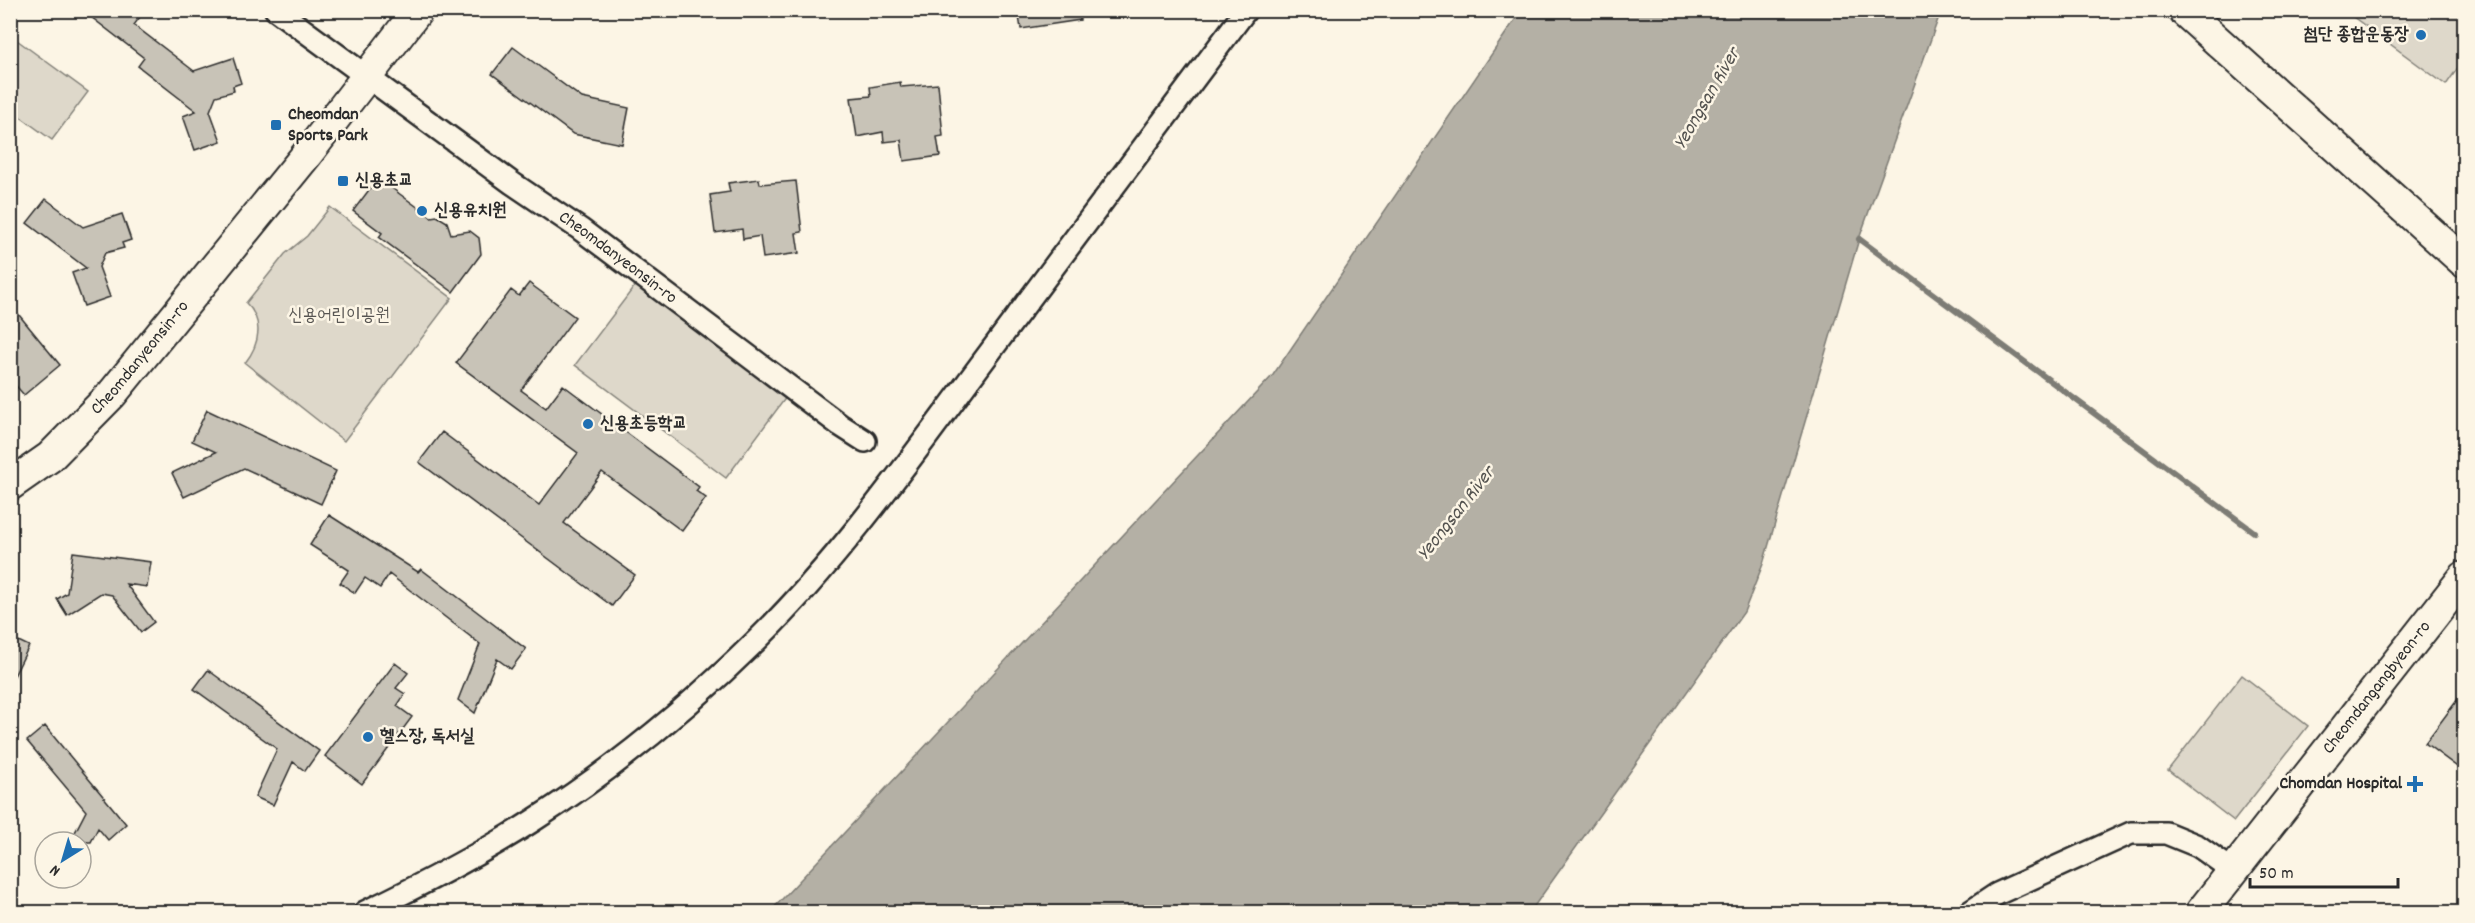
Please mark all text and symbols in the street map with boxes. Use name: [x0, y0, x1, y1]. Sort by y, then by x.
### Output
place label: 첨단 종합운동장: [2303, 23, 2410, 48]
marker: 첨단 종합운동장: [2414, 28, 2428, 42]
water label: Yeongsan River: [1668, 41, 1750, 155]
place label: Cheomdan Sports Park: [288, 103, 369, 149]
marker: Cheomdan Sports Park: [269, 118, 283, 132]
place label: 신용초교: [355, 169, 413, 194]
marker: 신용초교: [336, 174, 350, 188]
place label: 신용유치원: [434, 199, 506, 224]
marker: 신용유치원: [415, 204, 429, 218]
street label: Cheomdanyeonsin-ro: [553, 205, 682, 310]
street label: Cheomdanyeonsin-ro: [85, 295, 195, 421]
park label: 신용어린이공원: [288, 304, 390, 329]
place label: 신용초등학교: [600, 412, 687, 437]
marker: 신용초등학교: [581, 417, 595, 431]
water label: Yeongsan River: [1411, 459, 1504, 567]
street label: Cheomdangangbyeon-ro: [2317, 616, 2437, 760]
place label: 헬스장, 독서실: [380, 725, 475, 750]
marker: 헬스장, 독서실: [361, 730, 375, 744]
place label: Chomdan Hospital: [2279, 772, 2403, 797]
marker: Chomdan Hospital: [2406, 775, 2424, 793]
north arrow: [33, 830, 93, 890]
scale bar: [2250, 851, 2398, 889]
text: N: [45, 858, 66, 882]
text: 50 m: [2259, 862, 2294, 887]

